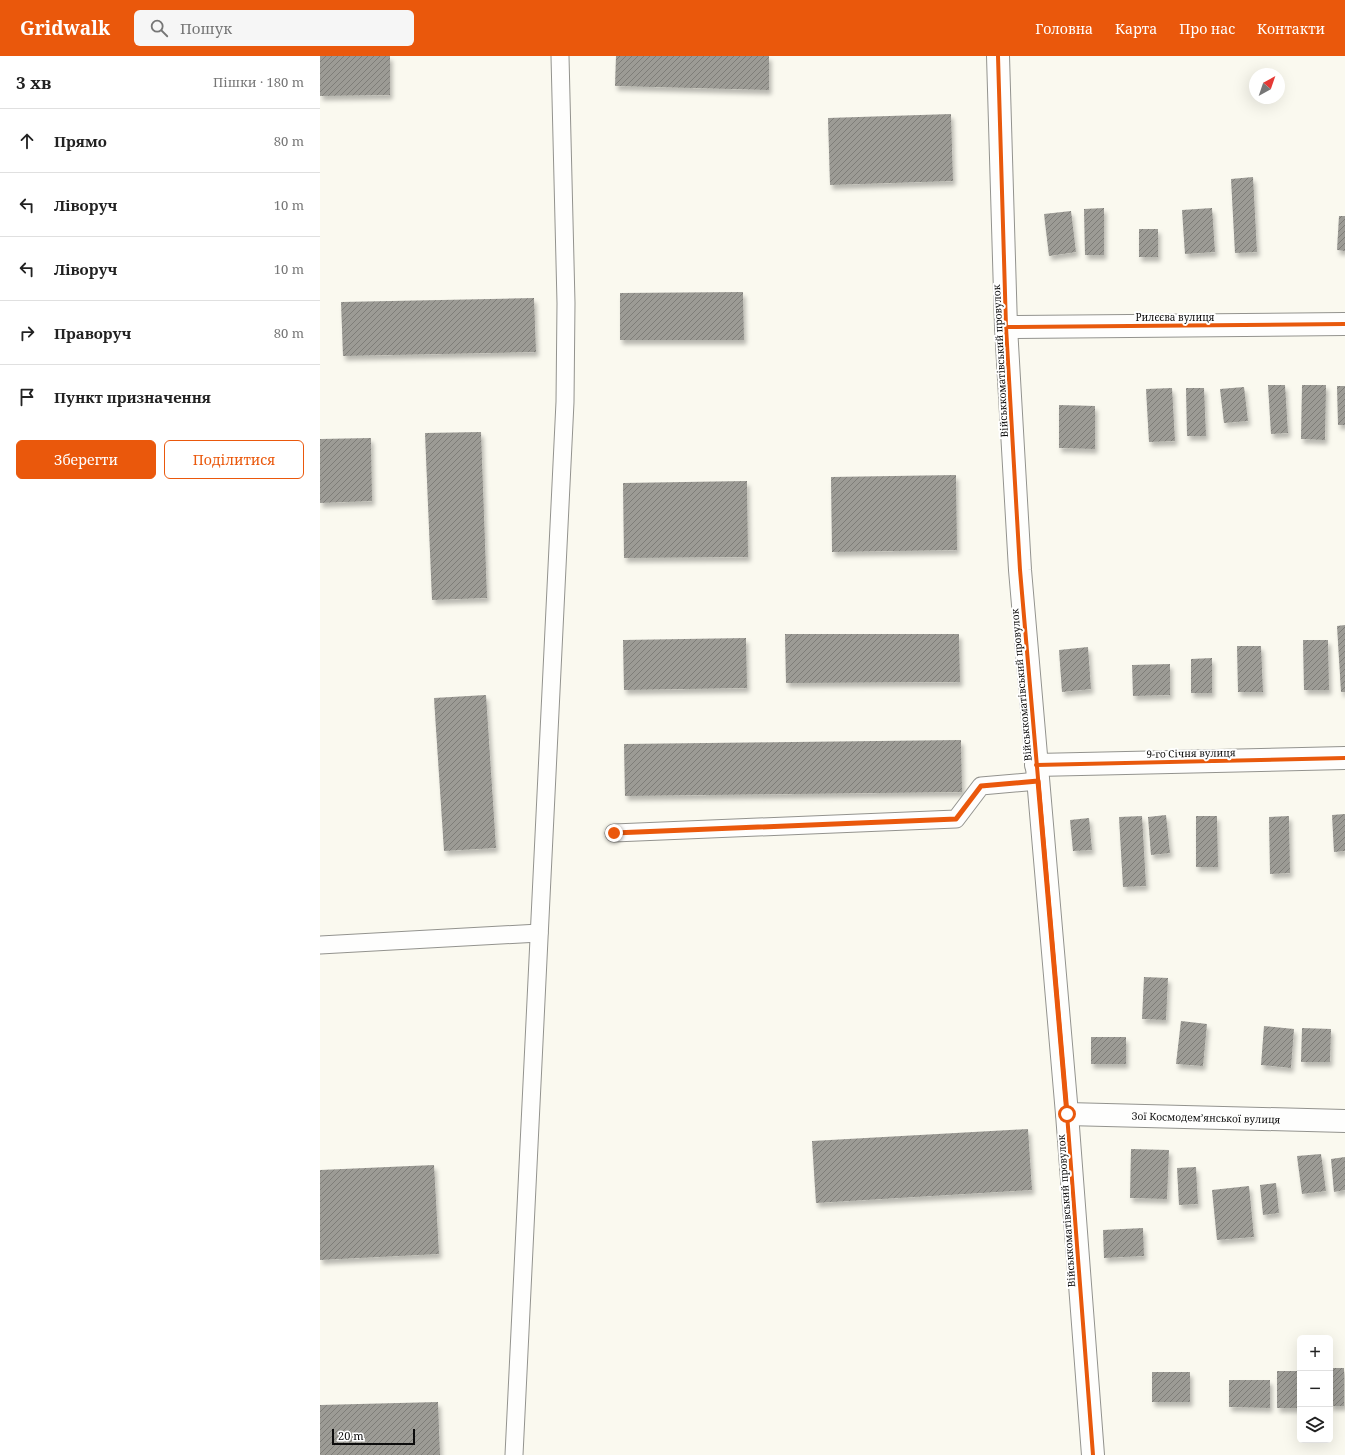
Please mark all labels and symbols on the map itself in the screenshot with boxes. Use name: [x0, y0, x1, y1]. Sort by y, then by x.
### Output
north arrow: [1249, 68, 1285, 104]
street label: Військкоматівський провулок: [989, 284, 1011, 438]
street label: Рилєєва вулиця: [1135, 310, 1215, 324]
street label: Військкоматівський провулок: [1007, 608, 1035, 762]
street label: 9-го Січня вулиця: [1146, 745, 1236, 761]
route end: [605, 824, 623, 842]
route start: [1058, 1105, 1076, 1123]
street label: Зої Космодем’янської вулиця: [1131, 1109, 1281, 1126]
street label: Військкоматівський провулок: [1054, 1134, 1078, 1288]
scale bar: [332, 1427, 415, 1446]

